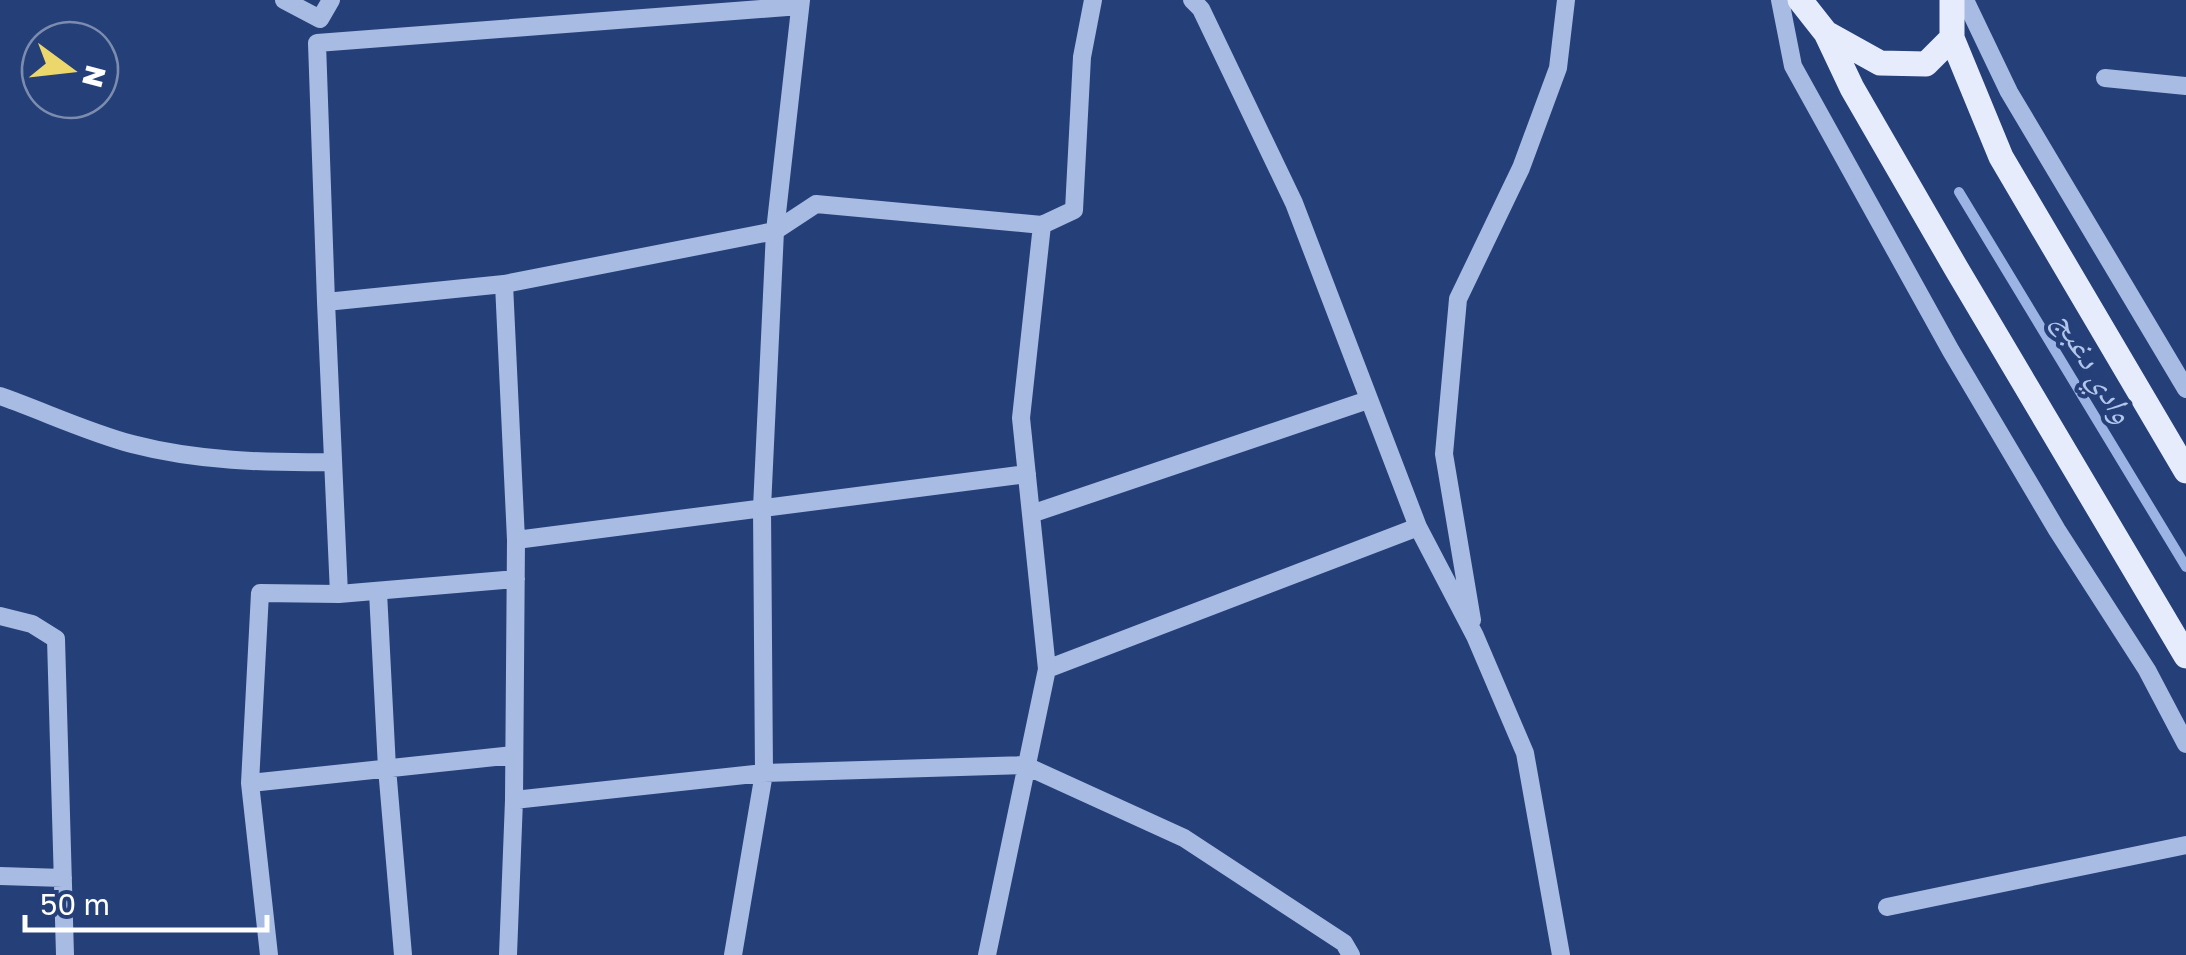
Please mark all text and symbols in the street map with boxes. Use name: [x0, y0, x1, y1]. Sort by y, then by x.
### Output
north arrow: [20, 20, 120, 120]
text: N: [76, 62, 113, 91]
water label: وادي دغبج: [2041, 304, 2143, 433]
scale bar: [25, 870, 268, 932]
text: 50 m: [40, 886, 110, 922]

